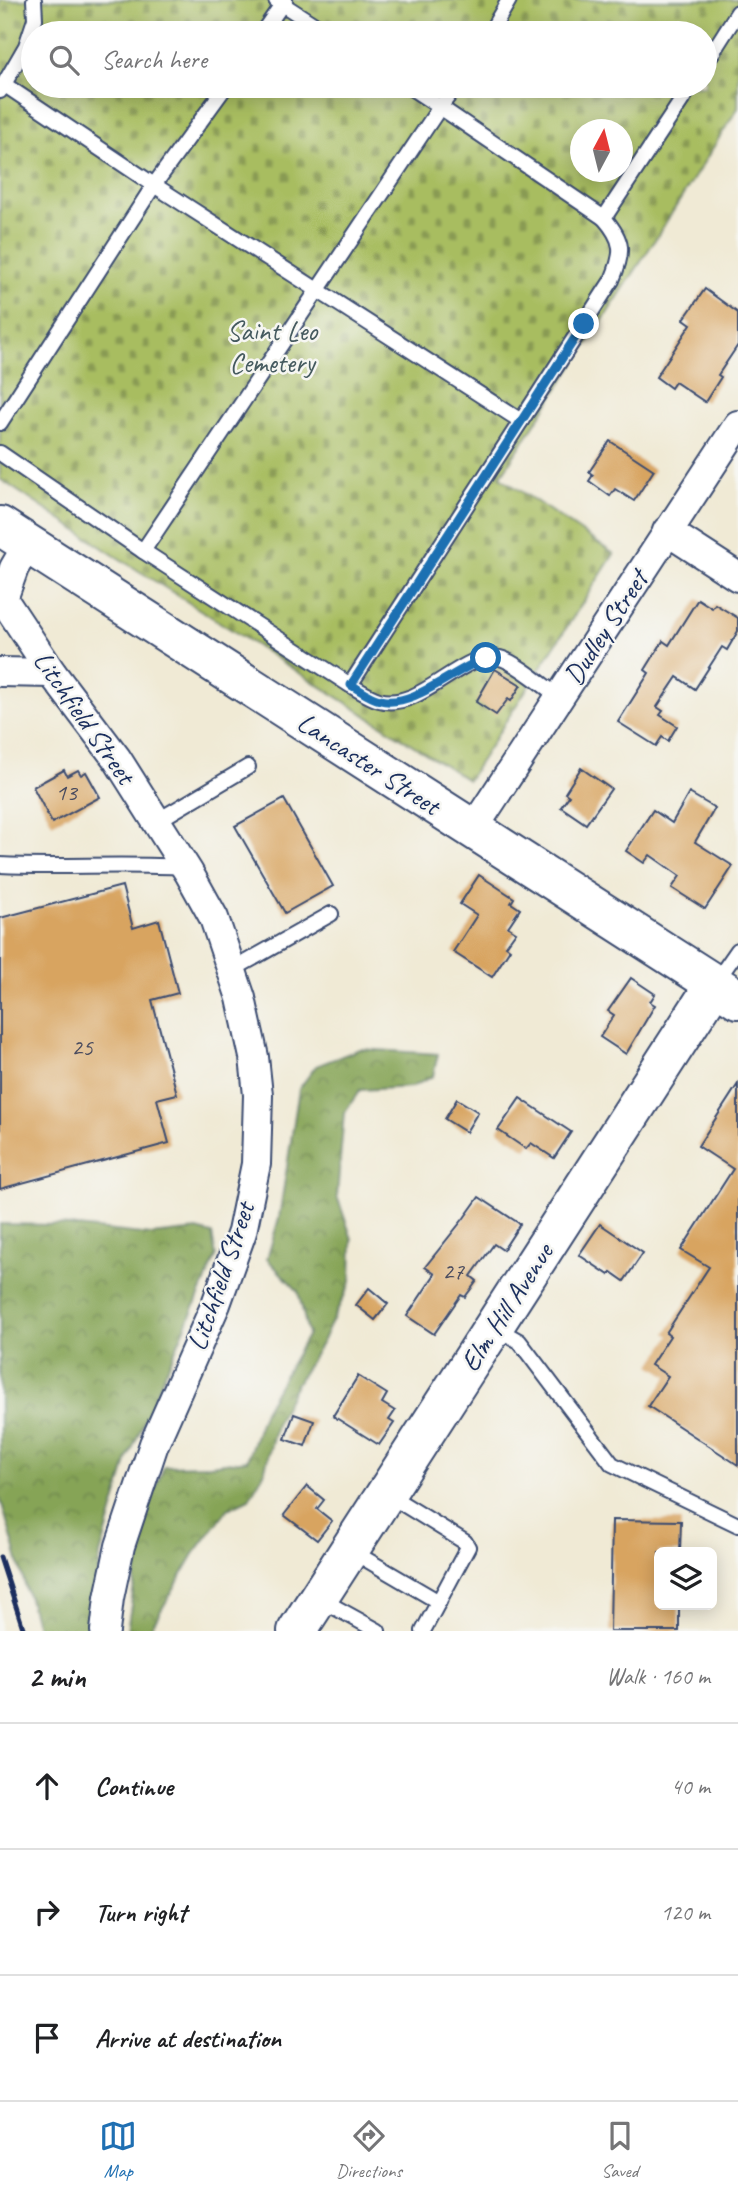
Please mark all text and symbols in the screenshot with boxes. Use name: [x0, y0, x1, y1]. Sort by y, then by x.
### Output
search box: [21, 21, 717, 98]
icon: search: [45, 41, 83, 79]
text: Search here: [101, 43, 207, 76]
north arrow: [570, 119, 633, 182]
route end: [568, 308, 599, 339]
park label: Saint Leo Cemetery: [227, 313, 319, 380]
street label: Dudley Street: [556, 561, 657, 691]
route start: [470, 642, 501, 673]
street label: Litchfield Street: [26, 644, 145, 793]
street label: Lancaster Street: [291, 704, 449, 824]
house number: 13: [55, 777, 79, 807]
house number: 25: [71, 1032, 94, 1062]
street label: Litchfield Street: [179, 1195, 263, 1355]
street label: Elm Hill Avenue: [452, 1235, 562, 1378]
house number: 27: [442, 1256, 465, 1286]
map controls: [654, 1547, 717, 1610]
button: layers: [654, 1547, 717, 1610]
text: 2 min: [28, 1658, 85, 1696]
text: Walk · 160 m: [606, 1662, 710, 1691]
icon: ahead: [28, 1767, 66, 1805]
text: Continue: [95, 1770, 173, 1803]
text: 40 m: [671, 1772, 710, 1801]
icon: right: [28, 1893, 66, 1931]
text: Turn right: [95, 1896, 186, 1929]
text: 120 m: [661, 1898, 710, 1927]
icon: arrive: [28, 2019, 66, 2057]
text: Arrive at destination: [95, 2022, 281, 2055]
tab: Map: [99, 2117, 137, 2183]
tab: Directions: [336, 2117, 402, 2183]
tab: Saved: [601, 2117, 639, 2183]

